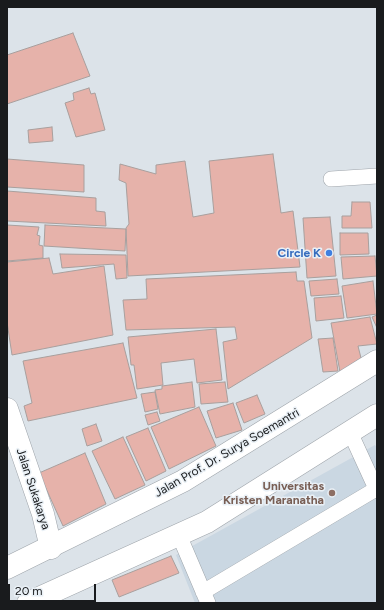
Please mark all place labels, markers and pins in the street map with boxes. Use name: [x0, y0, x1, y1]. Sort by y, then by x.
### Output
place label: Circle K: [278, 246, 321, 260]
marker: Circle K: [324, 248, 334, 258]
place label: Universitas Kristen Maranatha: [223, 479, 324, 507]
marker: Universitas Kristen Maranatha: [327, 488, 337, 498]

